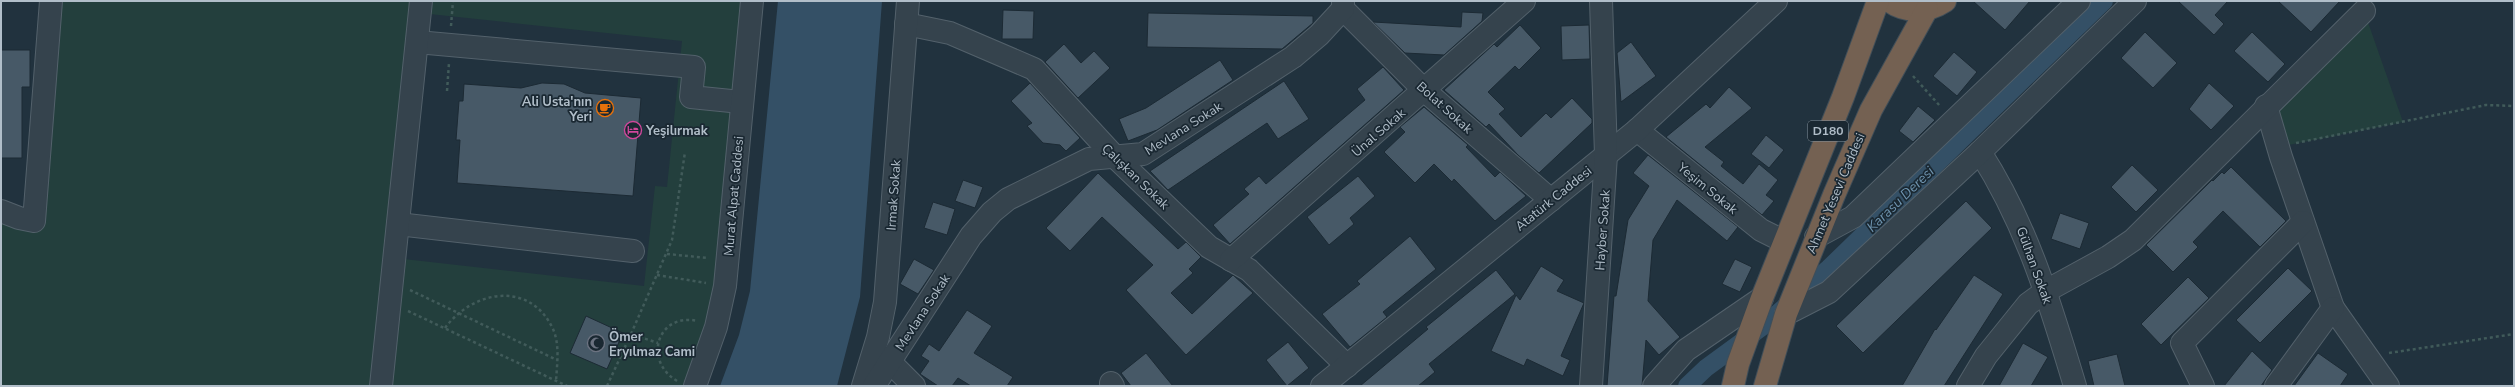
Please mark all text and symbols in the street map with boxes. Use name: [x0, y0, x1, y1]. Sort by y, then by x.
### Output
street label: Bolat Sokak: [1412, 78, 1477, 138]
place label: Ali Usta'nın Yeri: [522, 93, 592, 126]
cafe icon: Ali Usta'nın Yeri: [595, 98, 615, 118]
street label: Mevlana Sokak: [1141, 98, 1226, 160]
street label: Ünal Sokak: [1347, 103, 1410, 161]
hotel icon: Yeşilırmak: [623, 120, 643, 140]
road number: D180: [1808, 121, 1848, 141]
place label: Yeşilırmak: [645, 122, 709, 140]
street label: Ahmet Yesevi Caddesi: [1802, 130, 1869, 256]
street label: Murat Alpat Caddesi: [720, 135, 748, 257]
street label: Çalışkan Sokak: [1098, 140, 1173, 214]
street label: Yeşim Sokak: [1673, 158, 1742, 219]
street label: Irmak Sokak: [883, 159, 905, 231]
street label: Atatürk Caddesi: [1511, 162, 1596, 235]
water label: Karasu Deresi: [1862, 162, 1939, 236]
street label: Hayber Sokak: [1591, 189, 1615, 271]
street label: Gülhan Sokak: [2012, 224, 2056, 307]
street label: Mevlana Sokak: [891, 270, 955, 354]
place label: Ömer Eryılmaz Cami: [609, 328, 695, 361]
mosque icon: Ömer Eryılmaz Cami: [586, 333, 606, 353]

